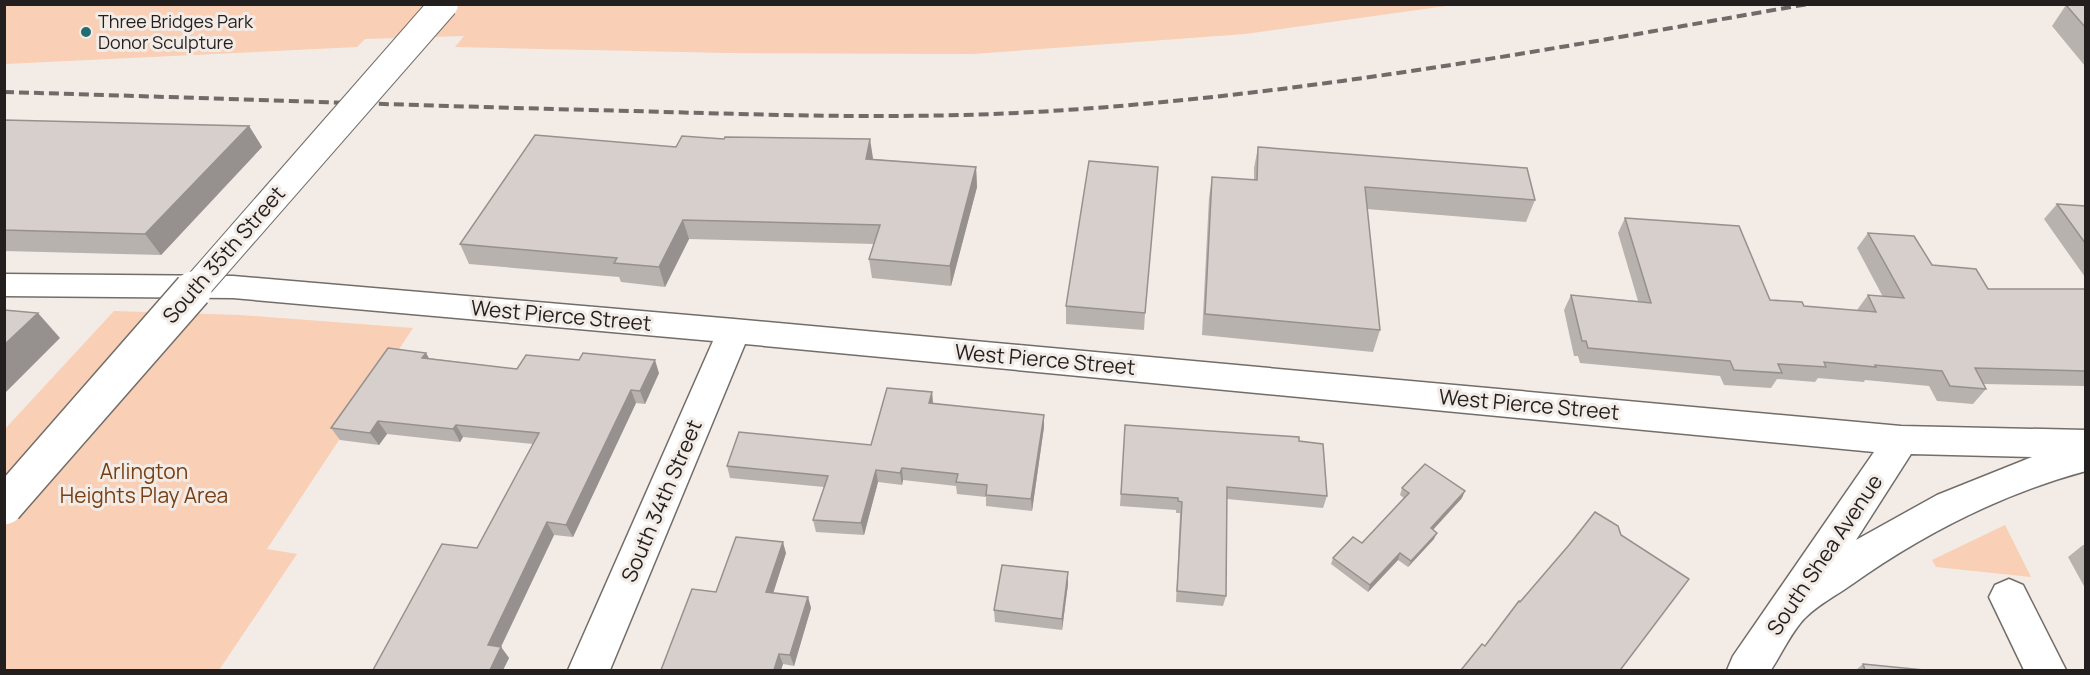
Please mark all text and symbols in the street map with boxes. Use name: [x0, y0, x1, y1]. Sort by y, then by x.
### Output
place label: Three Bridges Park Donor Sculpture: [98, 9, 254, 54]
marker: Three Bridges Park Donor Sculpture: [79, 25, 93, 39]
street label: South 35th Street: [156, 180, 291, 329]
street label: West Pierce Street: [470, 293, 652, 337]
street label: West Pierce Street: [954, 337, 1136, 381]
street label: West Pierce Street: [1438, 382, 1620, 426]
street label: South 34th Street: [614, 415, 708, 586]
park label: Arlington Heights Play Area: [60, 457, 228, 509]
street label: South Shea Avenue: [1760, 469, 1888, 640]

